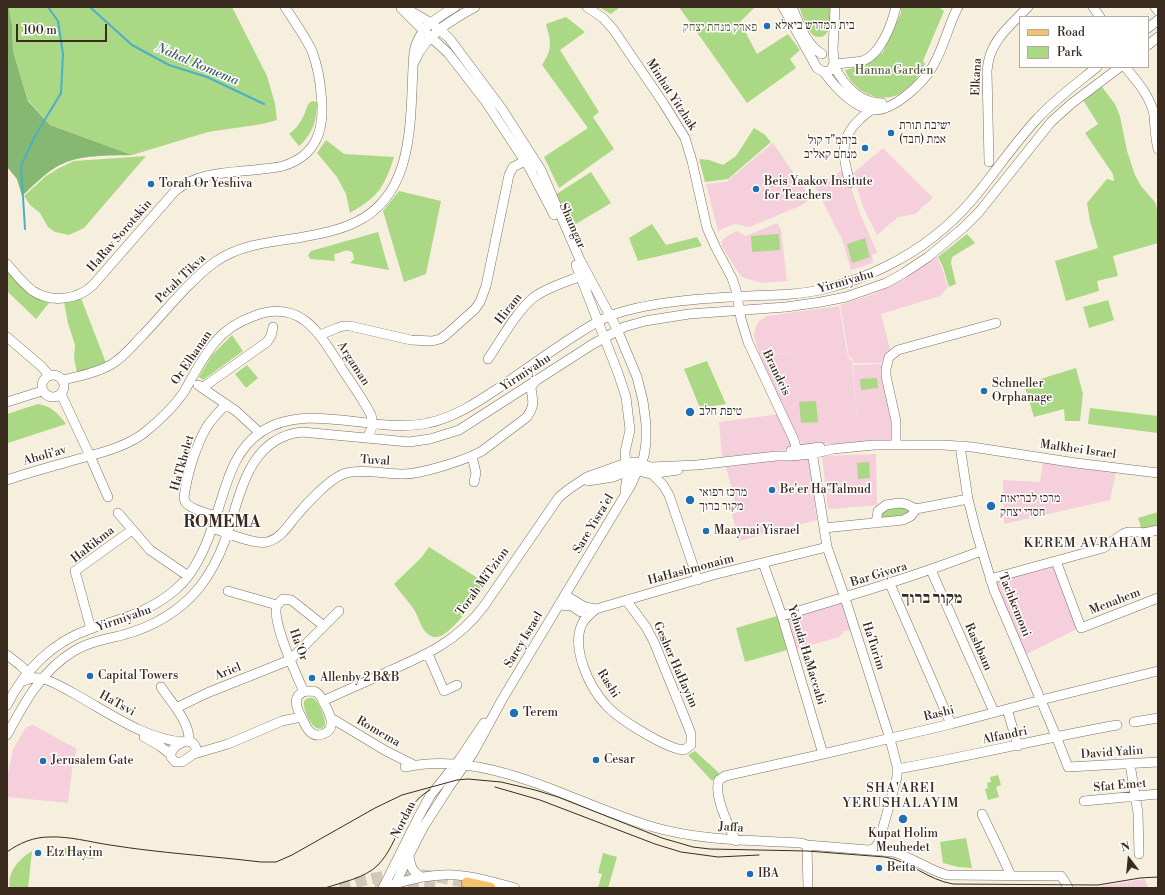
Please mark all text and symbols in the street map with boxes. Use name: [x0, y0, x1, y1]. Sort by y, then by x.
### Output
scale bar: [18, 16, 109, 42]
legend: [1019, 16, 1149, 68]
place label: בית המדרש ביאלא: [775, 19, 855, 33]
park label: פארק מנחת יצחק: [683, 21, 757, 35]
marker: בית המדרש ביאלא: [762, 21, 772, 31]
text: 100 m: [23, 23, 57, 38]
text: Road: [1057, 25, 1085, 40]
water label: Nahal Romema: [153, 41, 241, 89]
text: Park: [1057, 45, 1082, 60]
street label: Minhat Yitzhak: [643, 57, 699, 133]
street label: Elkana: [969, 58, 985, 96]
park label: Hanna Garden: [855, 64, 933, 78]
place label: ישיבת תורת אמת (חבד): [899, 119, 951, 147]
marker: ישיבת תורת אמת (חבד): [886, 128, 896, 138]
place label: ביהמ"ד קול מנחם קאליב: [804, 134, 857, 162]
marker: ביהמ"ד קול מנחם קאליב: [860, 143, 870, 153]
place label: Beis Yaakov Insitute for Teachers: [764, 175, 873, 203]
place label: Torah Or Yeshiva: [159, 177, 252, 191]
marker: Torah Or Yeshiva: [146, 179, 156, 189]
marker: Beis Yaakov Insitute for Teachers: [751, 184, 761, 194]
street label: HaRav Sorotskin: [85, 197, 155, 275]
street label: Shamgar: [556, 201, 588, 251]
street label: Petah Tikva: [153, 252, 209, 306]
street label: Yirmiyahu: [817, 267, 875, 297]
street label: Hiram: [492, 291, 526, 327]
street label: Or Elhanan: [169, 328, 215, 388]
street label: Argaman: [334, 339, 372, 389]
street label: Brandeis: [759, 348, 793, 398]
street label: Yirmiyahu: [498, 351, 554, 395]
place label: Schneller Orphanage: [992, 377, 1052, 405]
marker: Schneller Orphanage: [979, 386, 989, 396]
place label: טיפת חלב: [699, 405, 742, 419]
marker: טיפת חלב: [684, 406, 696, 418]
street label: HaTkhelet: [168, 433, 198, 493]
street label: Malkhei Israel: [1039, 438, 1117, 462]
street label: Aholi'av: [22, 443, 68, 469]
street label: Tuval: [360, 453, 390, 469]
place label: Be'er Ha'Talmud: [780, 483, 871, 497]
marker: Be'er Ha'Talmud: [767, 485, 777, 495]
place label: מרכז רפואי מקור ברוך: [699, 486, 747, 514]
street label: Sare Yisra'el: [571, 492, 617, 556]
place label: מרכז לבריאות חסדי יצחק: [1000, 492, 1060, 520]
marker: מרכז רפואי מקור ברוך: [684, 494, 696, 506]
marker: מרכז לבריאות חסדי יצחק: [985, 500, 997, 512]
district label: ROMEMA: [180, 513, 264, 533]
street label: HaRikma: [69, 524, 117, 566]
place label: Maaynai Yisrael: [714, 524, 800, 538]
marker: Maaynai Yisrael: [701, 526, 711, 536]
district label: KEREM AVRAHAM: [1024, 536, 1152, 552]
street label: Torah MiTzion: [453, 545, 513, 619]
street label: HaHashmonaim: [646, 552, 736, 588]
street label: Bar Giyora: [849, 560, 909, 590]
street label: Tachkemoni: [995, 571, 1033, 639]
street label: Menahem: [1087, 586, 1143, 618]
district label: מקור ברוך: [902, 589, 962, 609]
street label: Yirmiyahu: [95, 603, 153, 635]
street label: Yehuda HaMaccabi: [784, 603, 828, 707]
street label: Sarey Israel: [502, 609, 546, 671]
street label: Gesher HaHayim: [650, 620, 700, 710]
street label: HaTurim: [858, 620, 888, 672]
street label: Rashbam: [961, 621, 995, 673]
street label: Ha'Or: [286, 627, 310, 663]
street label: Ariel: [213, 660, 243, 684]
street label: Rashi: [594, 667, 622, 701]
place label: Capital Towers: [98, 669, 178, 683]
marker: Capital Towers: [85, 671, 95, 681]
place label: Allenby 2 B&B: [320, 671, 399, 685]
marker: Allenby 2 B&B: [307, 673, 317, 683]
street label: HaTsvi: [96, 688, 138, 720]
street label: Rashi: [922, 703, 956, 725]
place label: Terem: [523, 706, 558, 720]
marker: Terem: [508, 707, 520, 719]
street label: Romema: [354, 714, 402, 750]
street label: Alfandri: [981, 724, 1029, 748]
street label: David Yalin: [1080, 744, 1144, 762]
place label: Cesar: [604, 753, 635, 767]
place label: Jerusalem Gate: [51, 754, 134, 768]
marker: Cesar: [591, 755, 601, 765]
marker: Jerusalem Gate: [38, 756, 48, 766]
street label: Sfat Emet: [1093, 777, 1147, 795]
district label: SHA'AREI YERUSHALAYIM: [842, 781, 960, 812]
street label: Nordau: [388, 799, 420, 841]
marker: Kupat Holim Meuhedet: [897, 813, 909, 825]
street label: Jaffa: [718, 820, 744, 836]
place label: Kupat Holim Meuhedet: [868, 827, 938, 855]
north arrow: [1109, 839, 1149, 879]
text: N: [1120, 840, 1132, 855]
place label: Etz Hayim: [46, 846, 103, 860]
marker: Etz Hayim: [33, 848, 43, 858]
place label: Beita: [887, 861, 916, 875]
marker: Beita: [874, 863, 884, 873]
place label: IBA: [758, 867, 779, 881]
marker: IBA: [745, 869, 755, 879]

